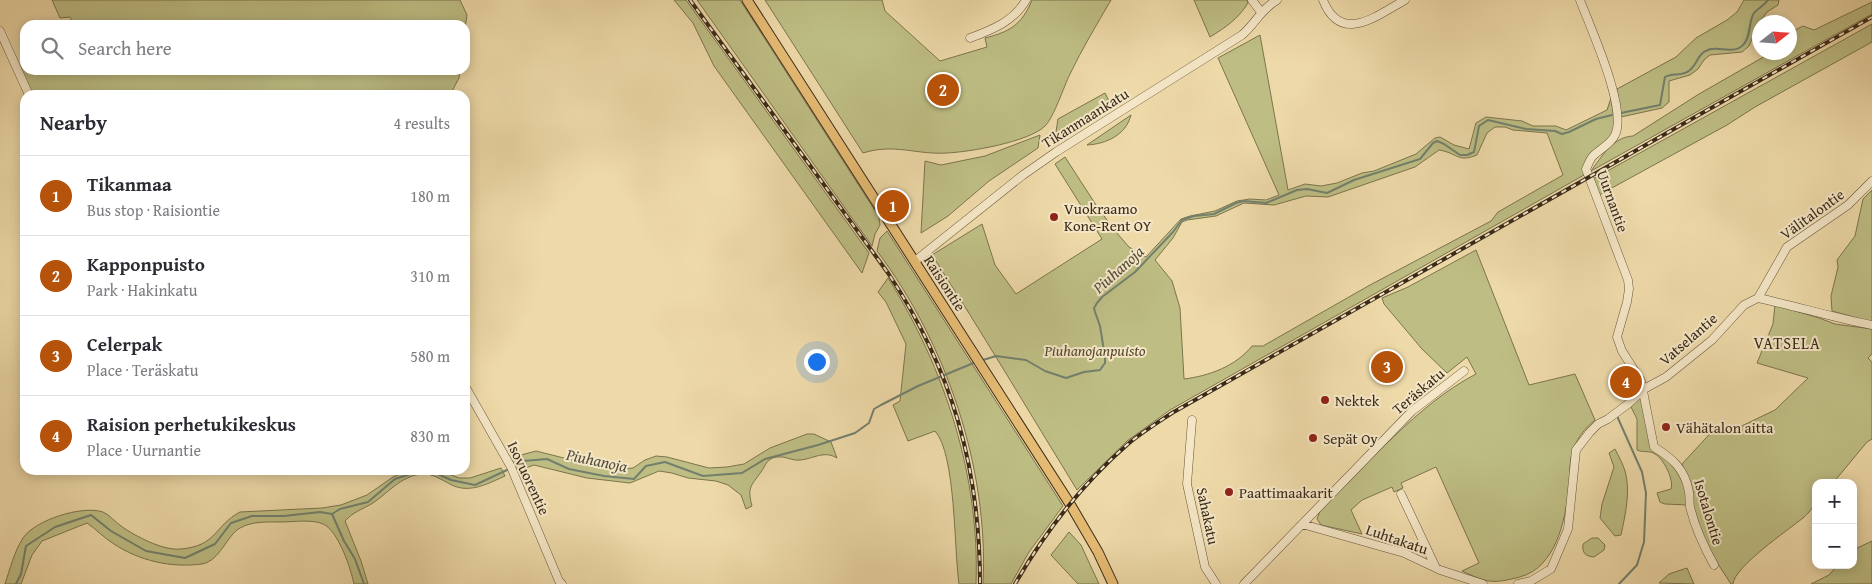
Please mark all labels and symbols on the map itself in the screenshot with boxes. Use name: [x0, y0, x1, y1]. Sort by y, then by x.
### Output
north arrow: [1752, 15, 1797, 60]
pin: 2: [927, 71, 959, 109]
street label: Tikanmaankatu: [1038, 82, 1133, 153]
street label: Uurnantie: [1592, 167, 1634, 235]
street label: Välitalontie: [1776, 184, 1848, 244]
pin: 1: [877, 187, 909, 225]
place label: Vuokraamo Kone-Rent OY: [1064, 198, 1152, 236]
marker: Vuokraamo Kone-Rent OY: [1048, 211, 1060, 223]
water label: Piuhanoja: [1086, 239, 1150, 299]
street label: Raisiontie: [919, 251, 971, 315]
street label: Vatselantie: [1654, 308, 1722, 370]
district label: VATSELA: [1753, 331, 1821, 355]
park label: Piuhanojanpuisto: [1044, 340, 1146, 361]
pin: 3: [1371, 348, 1403, 386]
your location: [804, 349, 830, 375]
street label: Teräskatu: [1387, 362, 1449, 419]
pin: 4: [1610, 363, 1642, 401]
place label: Nektek: [1335, 390, 1380, 411]
marker: Nektek: [1319, 394, 1331, 406]
place label: Vähätalon aitta: [1676, 417, 1773, 438]
marker: Vähätalon aitta: [1660, 421, 1672, 433]
place label: Sepät Oy: [1323, 428, 1378, 449]
marker: Sepät Oy: [1307, 432, 1319, 444]
street label: Isovuorentie: [503, 438, 555, 518]
water label: Piuhanoja: [563, 442, 630, 478]
street label: Isotalontie: [1689, 477, 1729, 547]
place label: Paattimaakarit: [1239, 482, 1334, 503]
street label: Sahakatu: [1192, 485, 1224, 547]
marker: Paattimaakarit: [1223, 486, 1235, 498]
street label: Luhtakatu: [1363, 519, 1432, 560]

